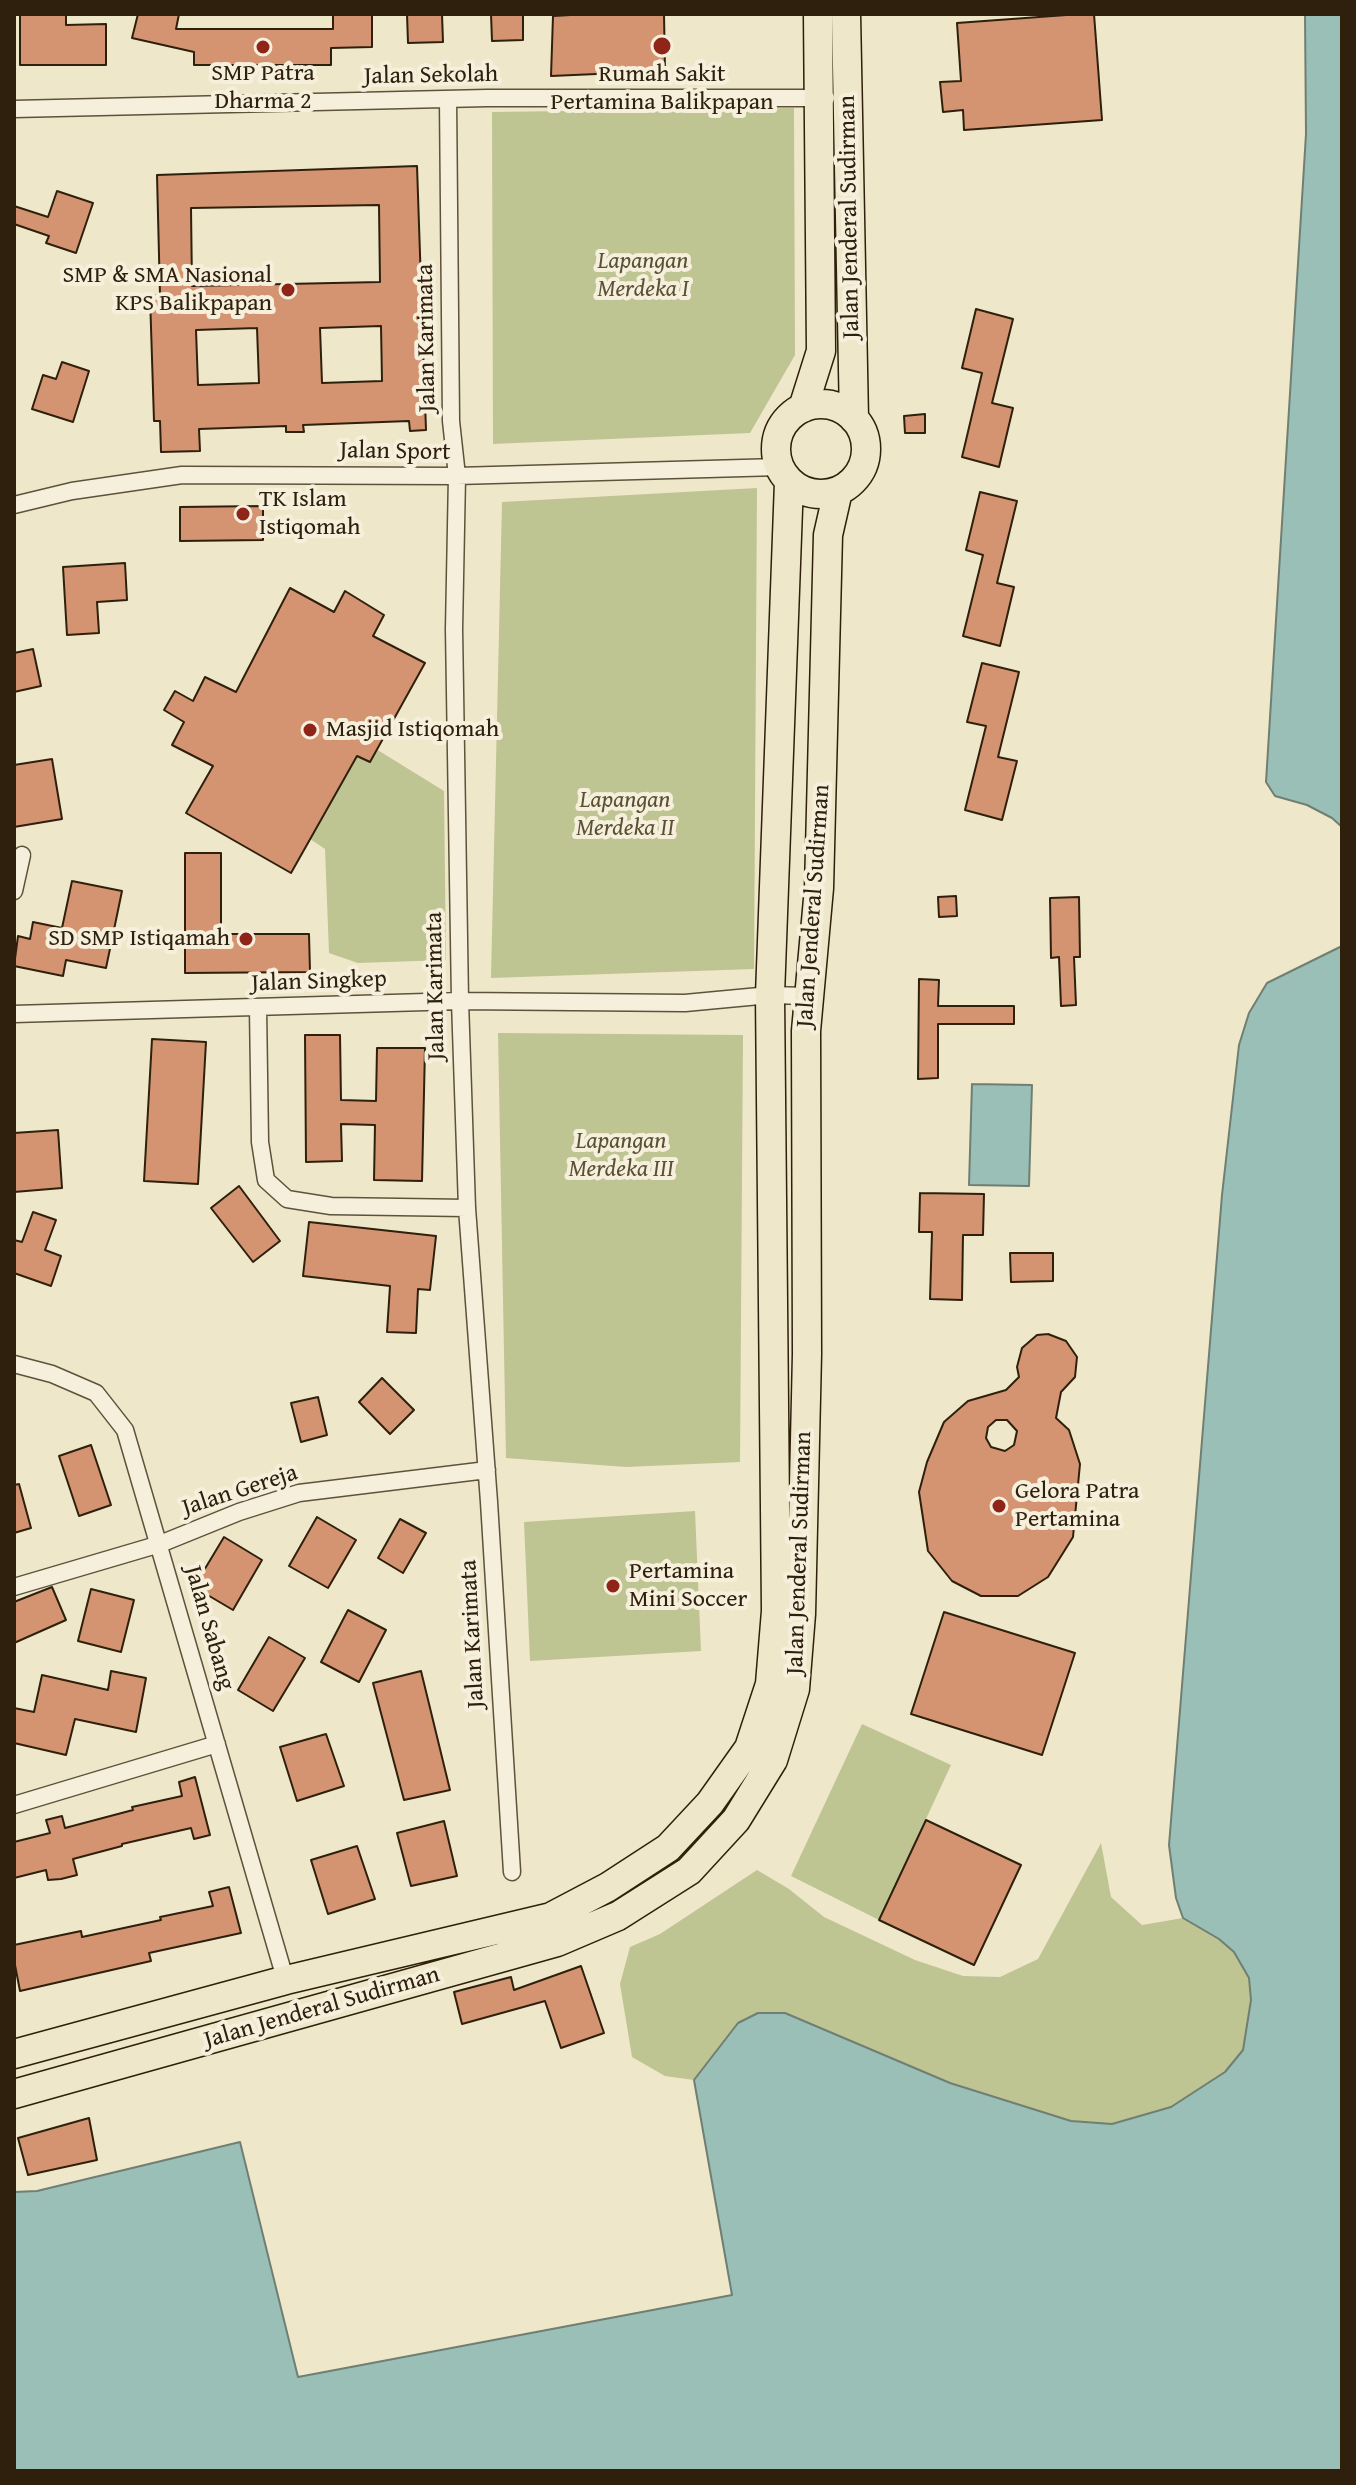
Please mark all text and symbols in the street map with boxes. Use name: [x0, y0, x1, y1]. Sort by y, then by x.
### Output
marker: Rumah Sakit Pertamina Balikpapan: [651, 35, 673, 57]
marker: SMP Patra Dharma 2: [254, 38, 272, 56]
place label: SMP Patra Dharma 2: [211, 60, 315, 116]
street label: Jalan Sekolah: [364, 60, 498, 92]
place label: Rumah Sakit Pertamina Balikpapan: [551, 61, 773, 117]
street label: Jalan Jenderal Sudirman: [833, 95, 867, 339]
park label: Lapangan Merdeka I: [597, 248, 689, 304]
place label: SMP & SMA Nasional KPS Balikpapan: [63, 262, 272, 318]
street label: Jalan Karimata: [411, 263, 443, 413]
marker: SMP & SMA Nasional KPS Balikpapan: [279, 281, 297, 299]
street label: Jalan Sport: [339, 437, 451, 467]
place label: TK Islam Istiqomah: [259, 486, 360, 542]
marker: TK Islam Istiqomah: [234, 505, 252, 523]
place label: Masjid Istiqomah: [326, 716, 499, 744]
marker: Masjid Istiqomah: [301, 721, 319, 739]
street label: Jalan Jenderal Sudirman: [791, 783, 837, 1029]
park label: Lapangan Merdeka II: [576, 787, 674, 843]
street label: Jalan Karimata: [420, 911, 452, 1061]
place label: SD SMP Istiqamah: [48, 925, 230, 953]
marker: SD SMP Istiqamah: [237, 930, 255, 948]
street label: Jalan Singkep: [251, 965, 387, 999]
park label: Lapangan Merdeka III: [568, 1128, 674, 1184]
street label: Jalan Jenderal Sudirman: [781, 1431, 819, 1675]
street label: Jalan Gereja: [179, 1459, 301, 1523]
place label: Gelora Patra Pertamina: [1015, 1478, 1139, 1534]
marker: Gelora Patra Pertamina: [990, 1497, 1008, 1515]
place label: Pertamina Mini Soccer: [629, 1558, 747, 1614]
street label: Jalan Karimata: [455, 1559, 491, 1709]
street label: Jalan Sabang: [178, 1563, 240, 1693]
marker: Pertamina Mini Soccer: [604, 1577, 622, 1595]
street label: Jalan Jenderal Sudirman: [201, 1961, 443, 2055]

